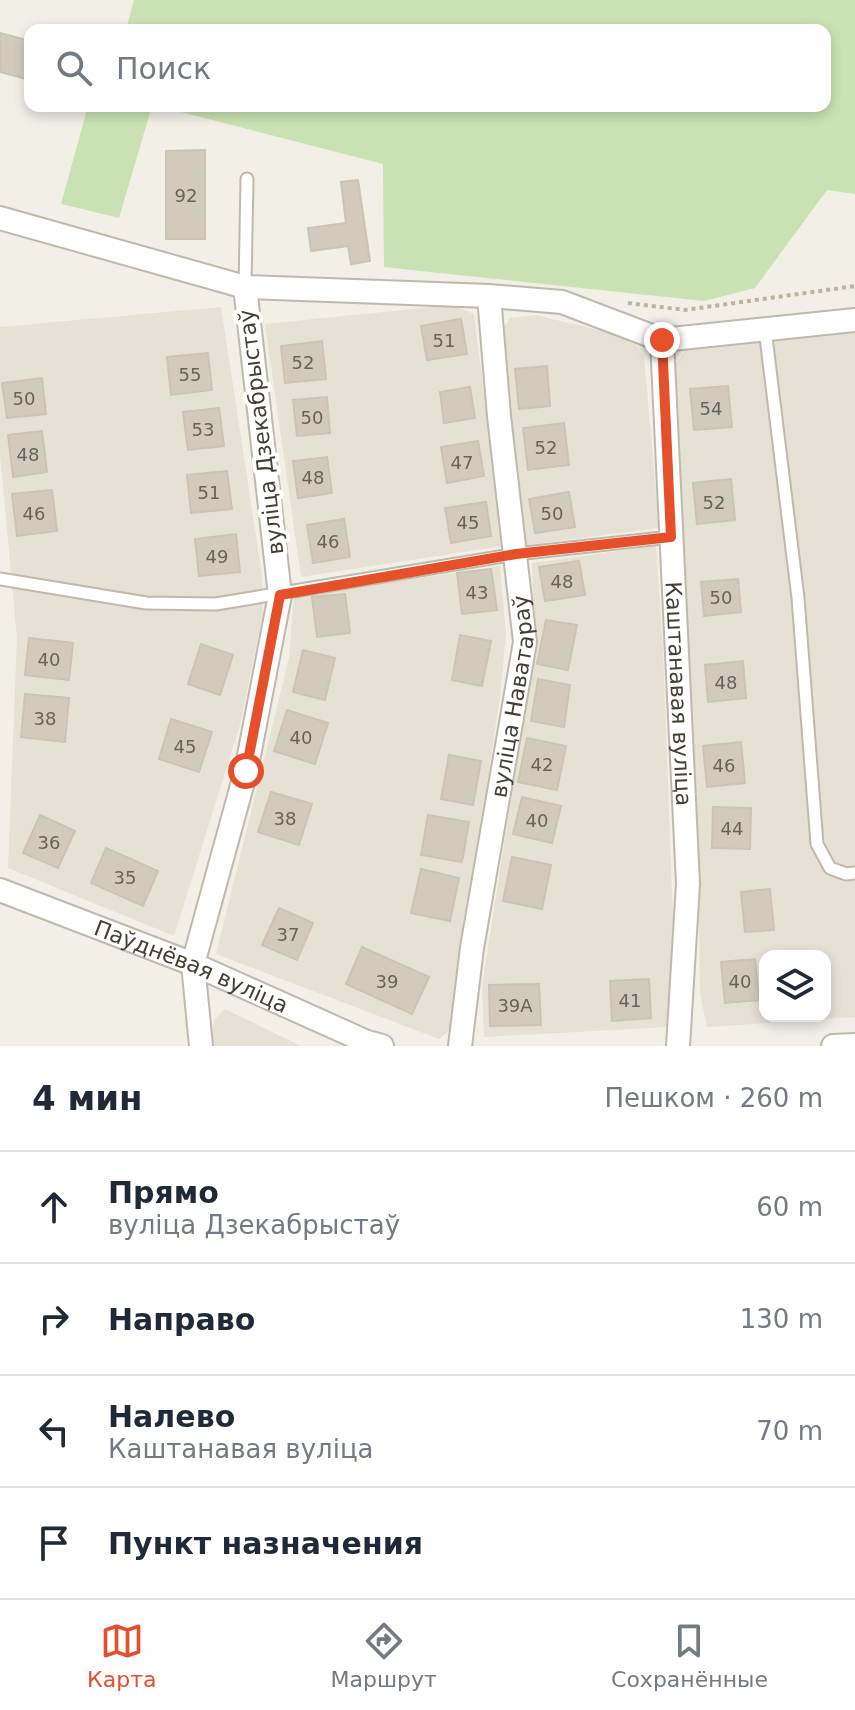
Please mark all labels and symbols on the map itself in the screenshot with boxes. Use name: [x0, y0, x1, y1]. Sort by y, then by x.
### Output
house number: 92: [175, 185, 197, 206]
street label: вуліца Дзекабрыстаў: [234, 308, 288, 556]
route end: [644, 322, 680, 358]
house number: 51: [433, 330, 455, 351]
house number: 52: [292, 352, 314, 373]
house number: 55: [179, 364, 201, 385]
house number: 50: [13, 388, 35, 409]
house number: 54: [700, 398, 722, 419]
house number: 50: [301, 407, 323, 428]
house number: 53: [192, 419, 214, 440]
house number: 52: [535, 437, 557, 458]
house number: 48: [17, 444, 39, 465]
house number: 47: [451, 452, 473, 473]
house number: 48: [302, 467, 324, 488]
house number: 51: [198, 482, 220, 503]
house number: 52: [703, 492, 725, 513]
house number: 46: [23, 503, 45, 524]
house number: 50: [541, 503, 563, 524]
house number: 45: [457, 512, 479, 533]
house number: 46: [317, 531, 339, 552]
house number: 49: [206, 546, 228, 567]
house number: 48: [551, 571, 573, 592]
street label: Каштанавая вуліца: [661, 581, 697, 806]
house number: 43: [466, 582, 488, 603]
house number: 50: [710, 587, 732, 608]
street label: вуліца Наватараў: [486, 594, 538, 800]
house number: 40: [38, 649, 60, 670]
house number: 48: [715, 672, 737, 693]
house number: 38: [34, 708, 56, 729]
house number: 40: [290, 727, 312, 748]
house number: 45: [174, 736, 196, 757]
route start: [228, 753, 264, 789]
house number: 42: [531, 754, 553, 775]
house number: 46: [713, 755, 735, 776]
house number: 38: [274, 808, 296, 829]
house number: 40: [526, 810, 548, 831]
house number: 44: [721, 818, 743, 839]
house number: 36: [38, 832, 60, 853]
house number: 35: [114, 867, 136, 888]
street label: Паўднёвая вуліца: [91, 915, 292, 1018]
house number: 37: [277, 924, 299, 945]
house number: 39: [376, 971, 398, 992]
house number: 40: [729, 971, 751, 992]
house number: 41: [619, 990, 641, 1011]
house number: 39А: [497, 995, 533, 1016]

